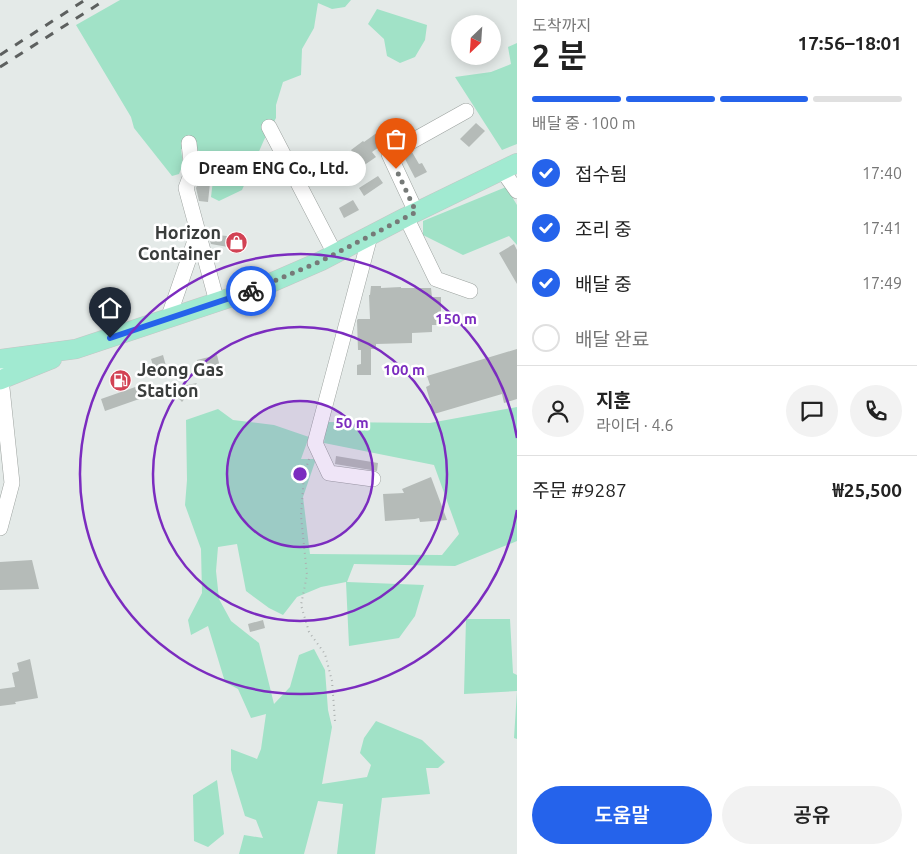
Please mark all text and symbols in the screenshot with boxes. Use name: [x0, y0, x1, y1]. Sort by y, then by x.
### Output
north arrow: [451, 15, 501, 65]
map controls: [451, 15, 501, 65]
text: 도착까지: [532, 16, 591, 34]
text: 17:56–18:01: [797, 32, 902, 54]
text: 2 분: [532, 37, 587, 73]
text: 배달 중 · 100 m: [532, 114, 636, 132]
pin: [375, 118, 417, 169]
icon: bag: [382, 125, 410, 153]
callout: Dream ENG Co., Ltd.: [181, 152, 366, 186]
text: Dream ENG Co., Ltd.: [199, 159, 348, 177]
icon: check: [532, 159, 560, 187]
text: 접수됨: [575, 163, 627, 185]
text: 17:40: [862, 164, 902, 182]
icon: check: [532, 214, 560, 242]
text: 조리 중: [575, 218, 632, 240]
text: 17:41: [862, 219, 902, 237]
place label: Horizon Container: [138, 222, 222, 263]
shop icon: Horizon Container: [225, 231, 249, 255]
courier: [226, 266, 276, 316]
icon: check: [532, 269, 560, 297]
text: 배달 중: [575, 273, 632, 295]
text: 17:49: [862, 274, 902, 292]
icon: bike: [237, 277, 265, 305]
pin: [89, 287, 131, 338]
icon: home: [96, 294, 124, 322]
text: 150 m: [435, 310, 477, 327]
text: 배달 완료: [575, 328, 649, 350]
place label: Jeong Gas Station: [137, 359, 224, 400]
text: 100 m: [383, 361, 425, 378]
fuel station icon: Jeong Gas Station: [109, 368, 133, 392]
button: person: [532, 385, 584, 437]
button: chat: [786, 385, 838, 437]
button: phone: [850, 385, 902, 437]
text: 지훈: [596, 389, 631, 411]
text: 50 m: [335, 414, 369, 431]
text: 라이더 · 4.6: [596, 416, 673, 434]
centre of rings: [291, 465, 309, 483]
text: 주문 #9287: [532, 479, 627, 501]
text: ₩25,500: [833, 479, 902, 501]
button: 도움말: [532, 786, 712, 844]
button: 공유: [722, 786, 902, 844]

